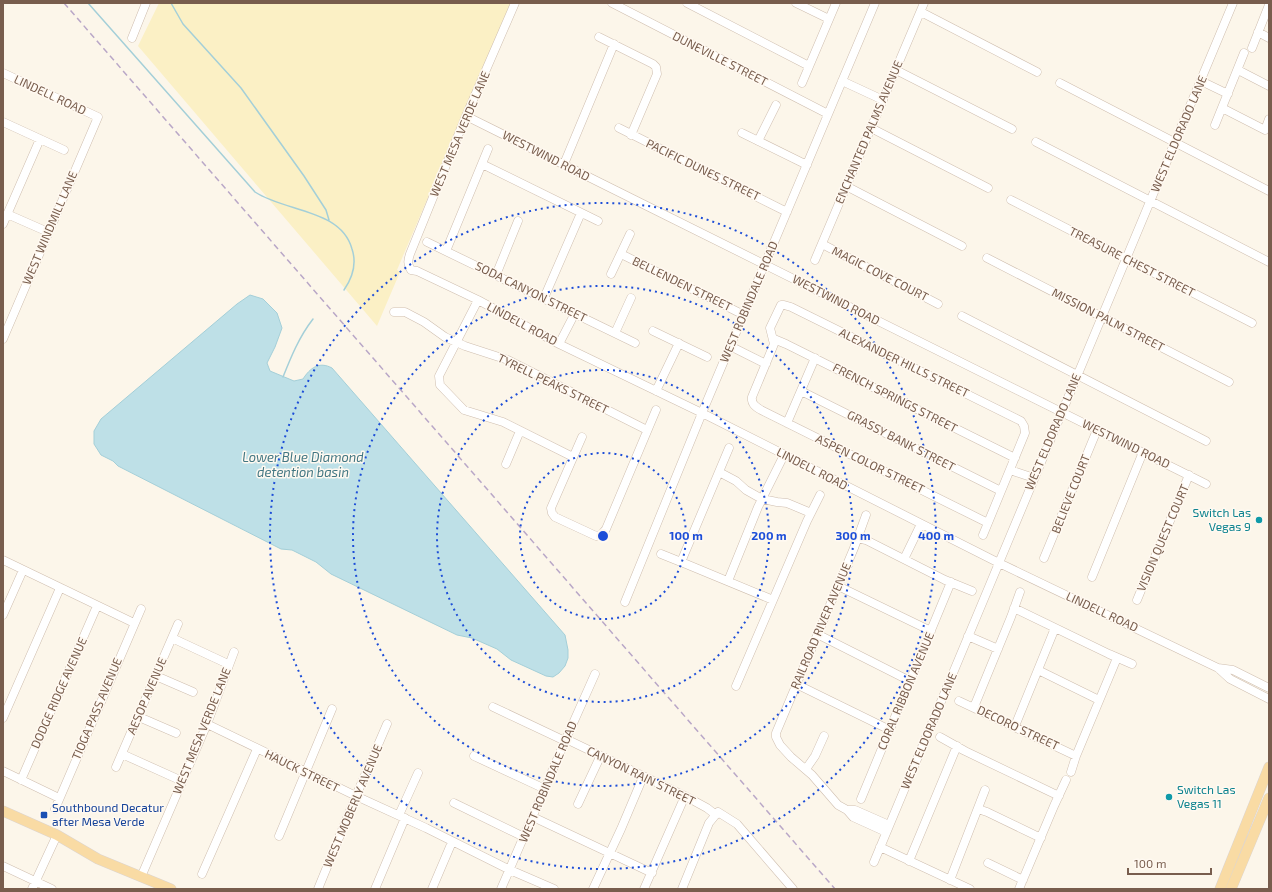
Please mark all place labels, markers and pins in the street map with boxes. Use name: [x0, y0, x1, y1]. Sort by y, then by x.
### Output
place label: Switch Las Vegas 9: [1193, 505, 1251, 533]
marker: Switch Las Vegas 9: [1254, 515, 1264, 525]
centre of rings: [596, 529, 610, 543]
place label: Switch Las Vegas 11: [1177, 782, 1235, 810]
marker: Switch Las Vegas 11: [1164, 792, 1174, 802]
place label: Southbound Decatur after Mesa Verde: [52, 800, 164, 828]
marker: Southbound Decatur after Mesa Verde: [39, 810, 49, 820]

